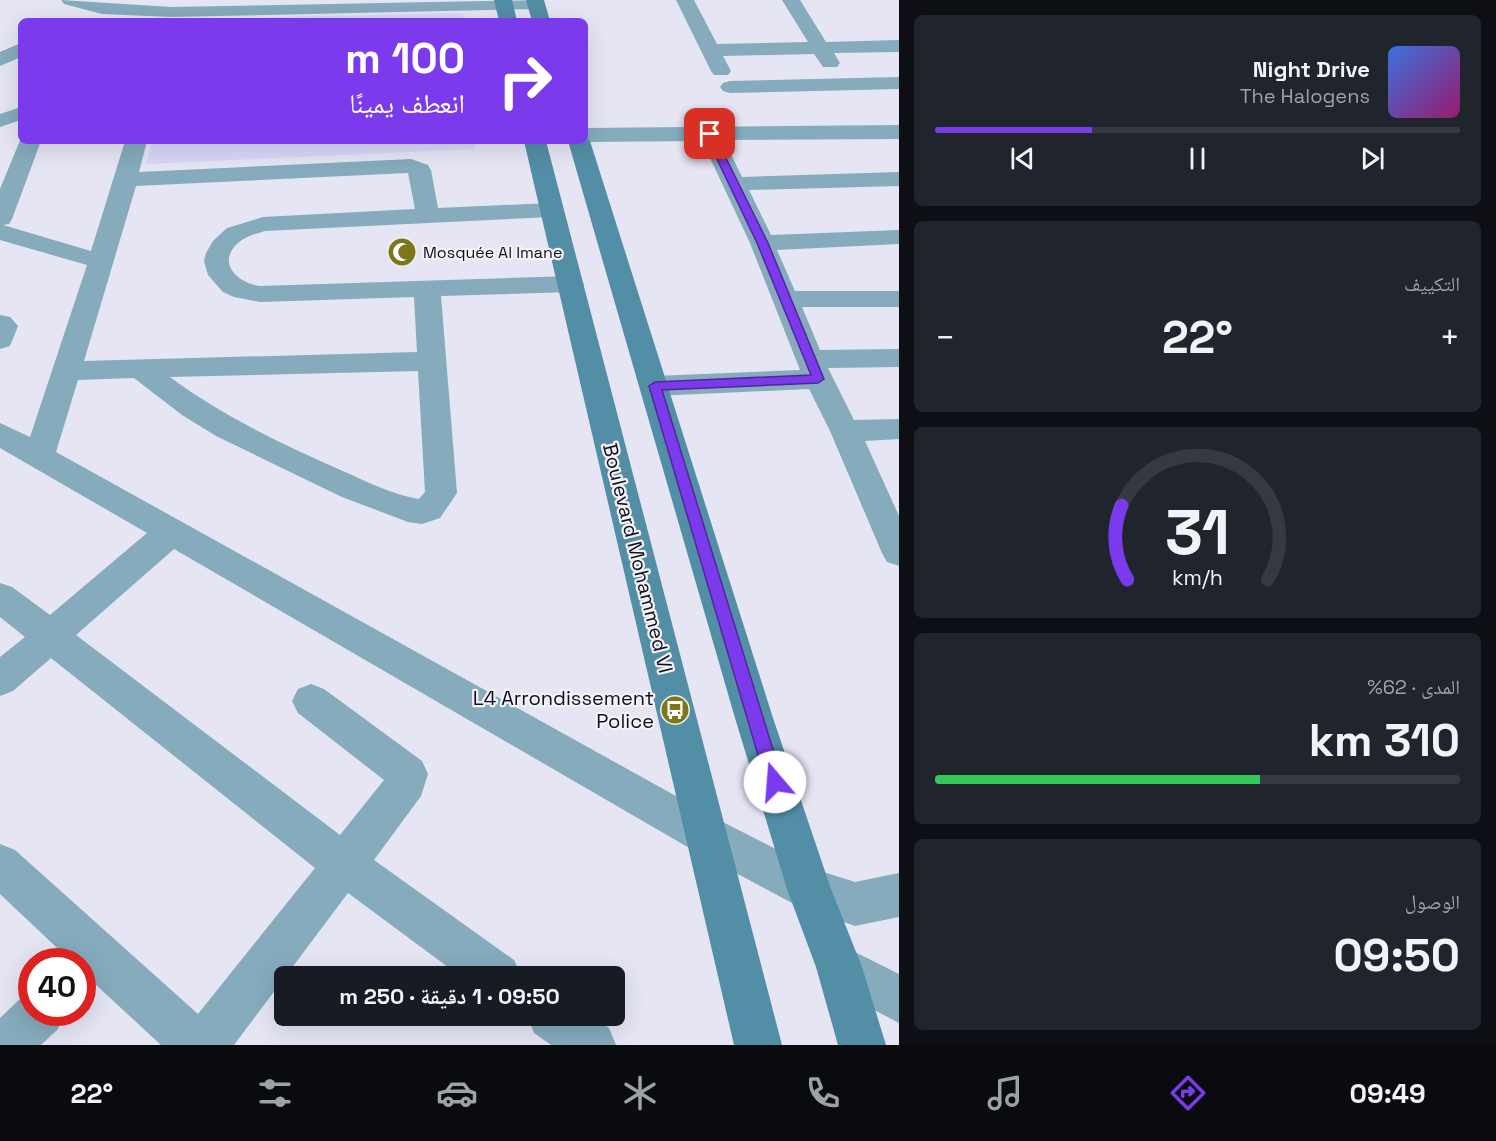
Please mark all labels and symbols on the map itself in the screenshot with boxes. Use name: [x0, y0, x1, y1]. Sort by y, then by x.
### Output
pin: [684, 108, 735, 159]
mosque icon: Mosquée Al Imane: [386, 236, 418, 268]
place label: Mosquée Al Imane: [423, 242, 562, 263]
street label: Boulevard Mohammed VI: [597, 440, 679, 676]
place label: L4 Arrondissement Police: [473, 685, 654, 734]
bus stop icon: L4 Arrondissement Police: [659, 694, 691, 726]
position arrow: [743, 750, 807, 814]
speed limit sign: 40: [18, 948, 96, 1026]

